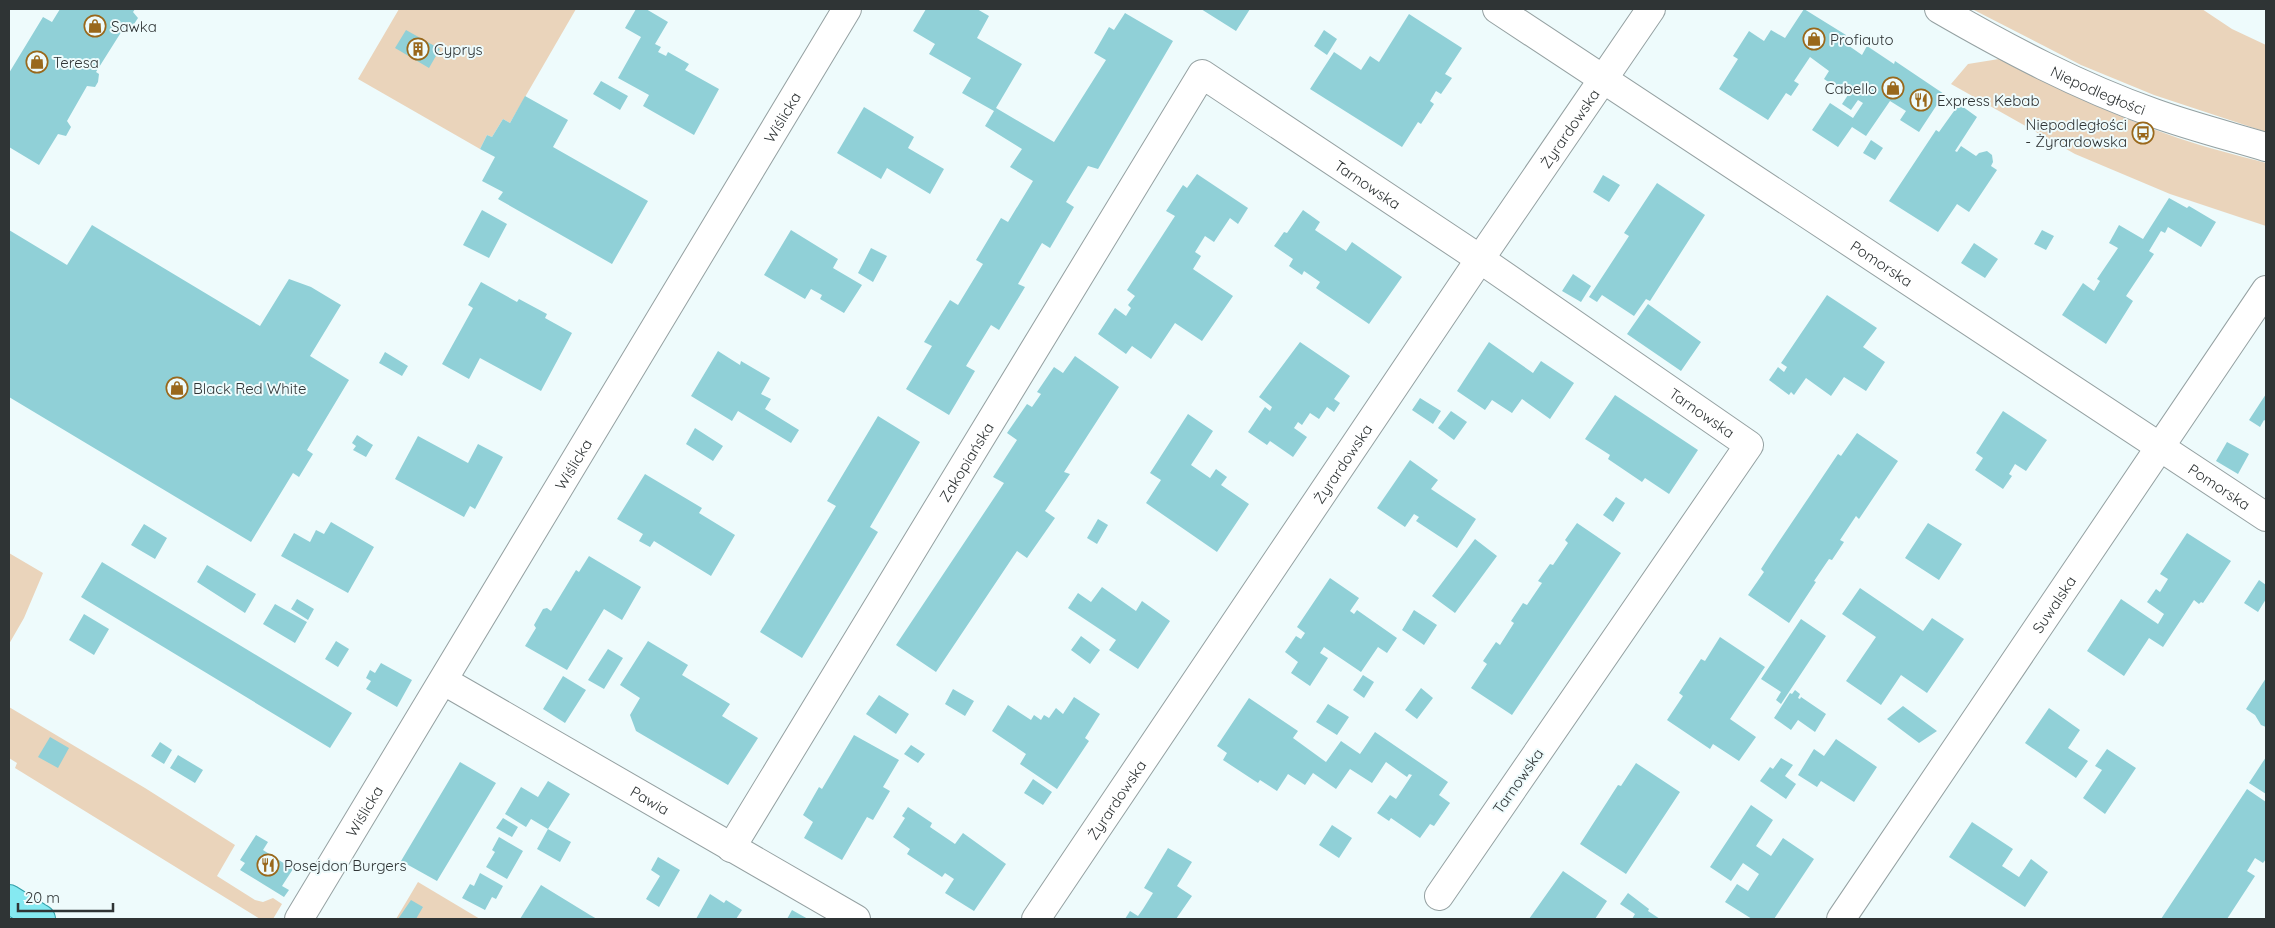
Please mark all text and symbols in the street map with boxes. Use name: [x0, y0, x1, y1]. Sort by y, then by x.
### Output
shop icon: Sawka: [83, 14, 107, 38]
place label: Sawka: [111, 17, 157, 36]
shop icon: Profiauto: [1802, 27, 1826, 51]
place label: Profiauto: [1830, 30, 1894, 49]
building icon: Cyprys: [406, 37, 430, 61]
place label: Cyprys: [434, 40, 483, 59]
shop icon: Teresa: [25, 50, 49, 74]
place label: Teresa: [53, 53, 99, 72]
street label: Niepodległości: [2048, 61, 2148, 119]
shop icon: Cabello: [1881, 76, 1905, 100]
place label: Cabello: [1825, 79, 1877, 98]
street label: Żyrardowska: [1536, 85, 1603, 171]
street label: Wiślicka: [759, 88, 805, 146]
restaurant icon: Express Kebab: [1909, 88, 1933, 112]
place label: Express Kebab: [1937, 91, 2040, 110]
place label: Niepodległości - Żyrardowska: [2025, 115, 2127, 151]
bus stop icon: Niepodległości - Żyrardowska: [2131, 121, 2155, 145]
street label: Tarnowska: [1331, 155, 1404, 213]
street label: Pomorska: [1847, 236, 1916, 290]
shop icon: Black Red White: [165, 376, 189, 400]
place label: Black Red White: [193, 379, 307, 398]
street label: Tarnowska: [1666, 383, 1739, 442]
street label: Zakopiańska: [935, 419, 997, 505]
street label: Żyrardowska: [1309, 420, 1376, 507]
street label: Wiślicka: [550, 435, 596, 493]
street label: Pomorska: [2185, 459, 2254, 514]
street label: Suwalska: [2028, 572, 2080, 636]
street label: Tarnowska: [1489, 745, 1547, 817]
street label: Żyrardowska: [1083, 756, 1150, 843]
street label: Pawia: [627, 781, 673, 819]
street label: Wiślicka: [341, 782, 387, 840]
restaurant icon: Posejdon Burgers: [256, 853, 280, 877]
place label: Posejdon Burgers: [284, 856, 407, 875]
scale bar: [18, 880, 112, 912]
text: 20 m: [25, 888, 60, 907]

